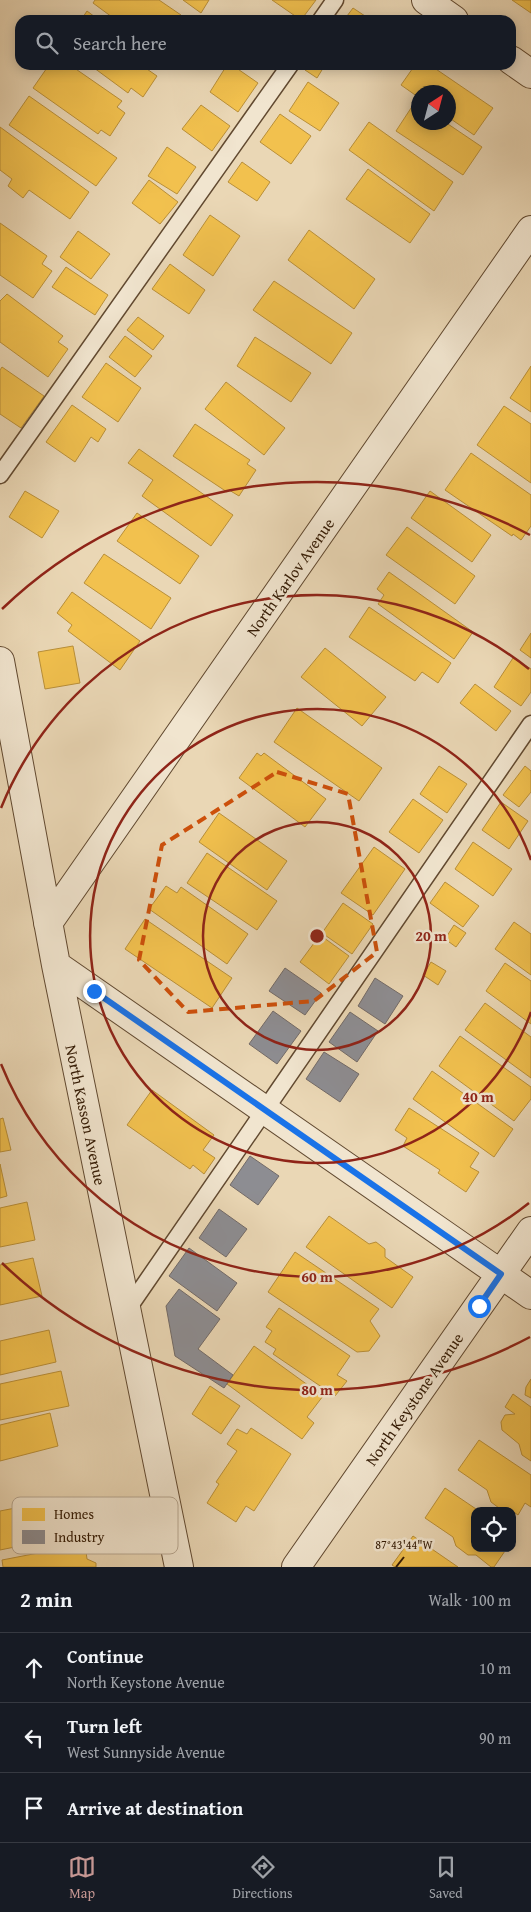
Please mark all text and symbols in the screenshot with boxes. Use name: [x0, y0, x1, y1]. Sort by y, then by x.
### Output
search box: [15, 15, 516, 70]
icon: search: [33, 29, 61, 57]
text: Search here: [73, 29, 167, 57]
north arrow: [411, 85, 456, 130]
street label: North Karlov Avenue: [240, 513, 340, 641]
text: 20 m: [415, 925, 447, 946]
centre of rings: [308, 927, 326, 945]
route end: [83, 980, 106, 1003]
street label: North Kasson Avenue: [59, 1043, 113, 1187]
text: 40 m: [462, 1086, 494, 1107]
text: 60 m: [301, 1266, 333, 1287]
route start: [468, 1295, 491, 1318]
street label: North Keystone Avenue: [359, 1328, 469, 1470]
text: 80 m: [301, 1379, 333, 1400]
legend: [12, 1497, 178, 1554]
text: Homes: [54, 1504, 94, 1524]
map controls: [471, 1507, 516, 1552]
button: locate: [471, 1507, 516, 1552]
text: Industry: [54, 1527, 104, 1547]
text: 87°43'44"W: [375, 1536, 434, 1553]
text: 2 min: [20, 1584, 72, 1615]
text: Walk · 100 m: [428, 1588, 511, 1612]
text: Continue: [67, 1642, 144, 1670]
icon: ahead: [20, 1654, 48, 1682]
text: 10 m: [479, 1656, 511, 1680]
text: North Keystone Avenue: [67, 1670, 225, 1694]
text: Turn left: [67, 1712, 142, 1740]
icon: left: [20, 1724, 48, 1752]
text: 90 m: [479, 1726, 511, 1750]
text: West Sunnyside Avenue: [67, 1740, 225, 1764]
icon: arrive: [20, 1794, 48, 1822]
text: Arrive at destination: [67, 1794, 243, 1822]
tab: Map: [68, 1853, 96, 1903]
tab: Directions: [232, 1853, 293, 1903]
tab: Saved: [429, 1853, 463, 1903]

